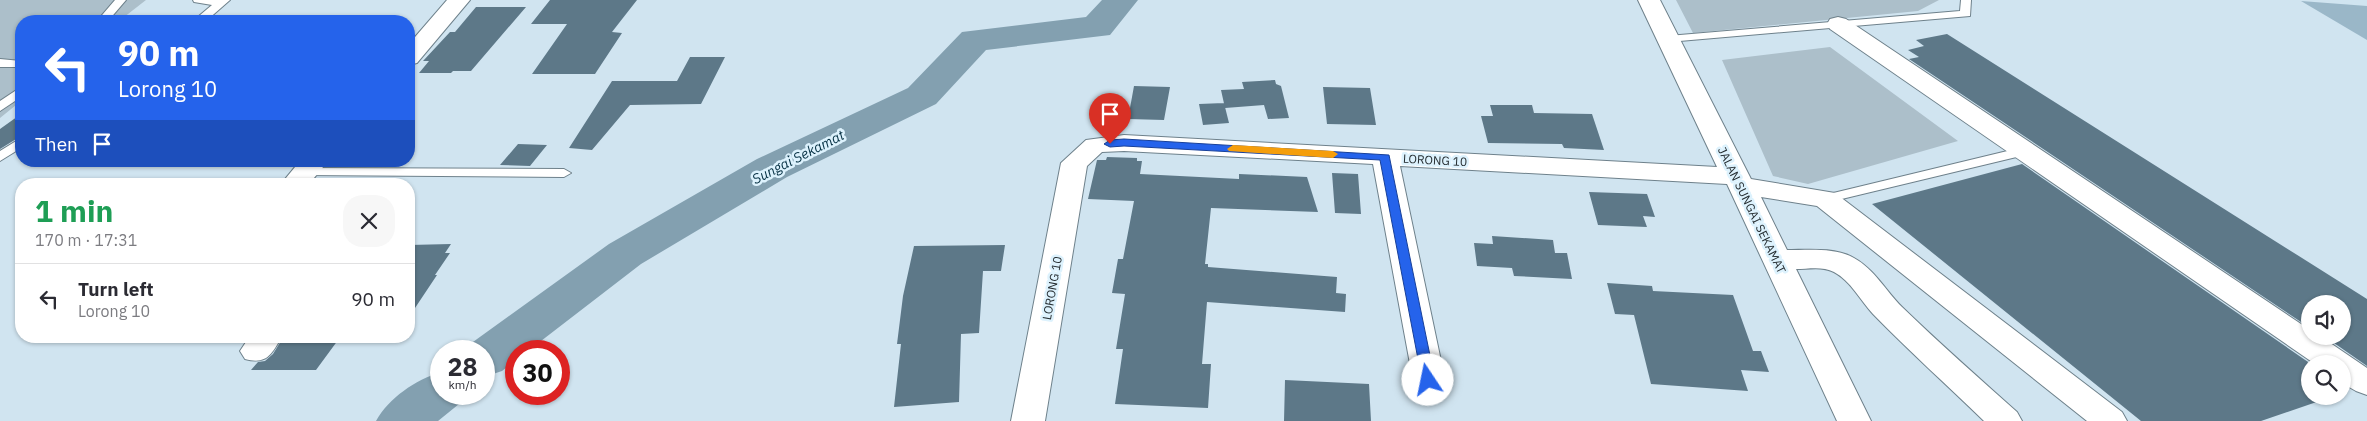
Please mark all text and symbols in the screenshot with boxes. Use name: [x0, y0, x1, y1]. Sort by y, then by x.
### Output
text: 90 m: [118, 30, 200, 76]
icon: left: [35, 35, 100, 100]
text: Lorong 10: [118, 74, 217, 103]
pin: [1089, 93, 1131, 144]
icon: arrive: [1096, 100, 1124, 128]
water label: Sungai Sekamat: [749, 126, 848, 188]
icon: arrive: [88, 130, 116, 158]
text: Then: [35, 132, 78, 156]
street label: JALAN SUNGAI SEKAMAT: [1715, 144, 1789, 276]
street label: LORONG 10: [1403, 151, 1467, 169]
text: 1 min: [35, 191, 113, 230]
button: close: [343, 195, 395, 247]
text: 170 m · 17:31: [35, 230, 137, 250]
street label: LORONG 10: [1039, 255, 1065, 321]
text: Turn left: [78, 277, 154, 301]
icon: left: [35, 285, 63, 313]
text: 90 m: [351, 287, 395, 311]
map controls: [2301, 295, 2351, 405]
button: sound: [2301, 295, 2351, 345]
text: Lorong 10: [78, 301, 150, 321]
speed limit sign: 30: [505, 340, 570, 405]
text: 28: [447, 350, 478, 383]
position arrow: [1401, 353, 1453, 405]
button: search: [2301, 355, 2351, 405]
text: km/h: [448, 377, 477, 392]

